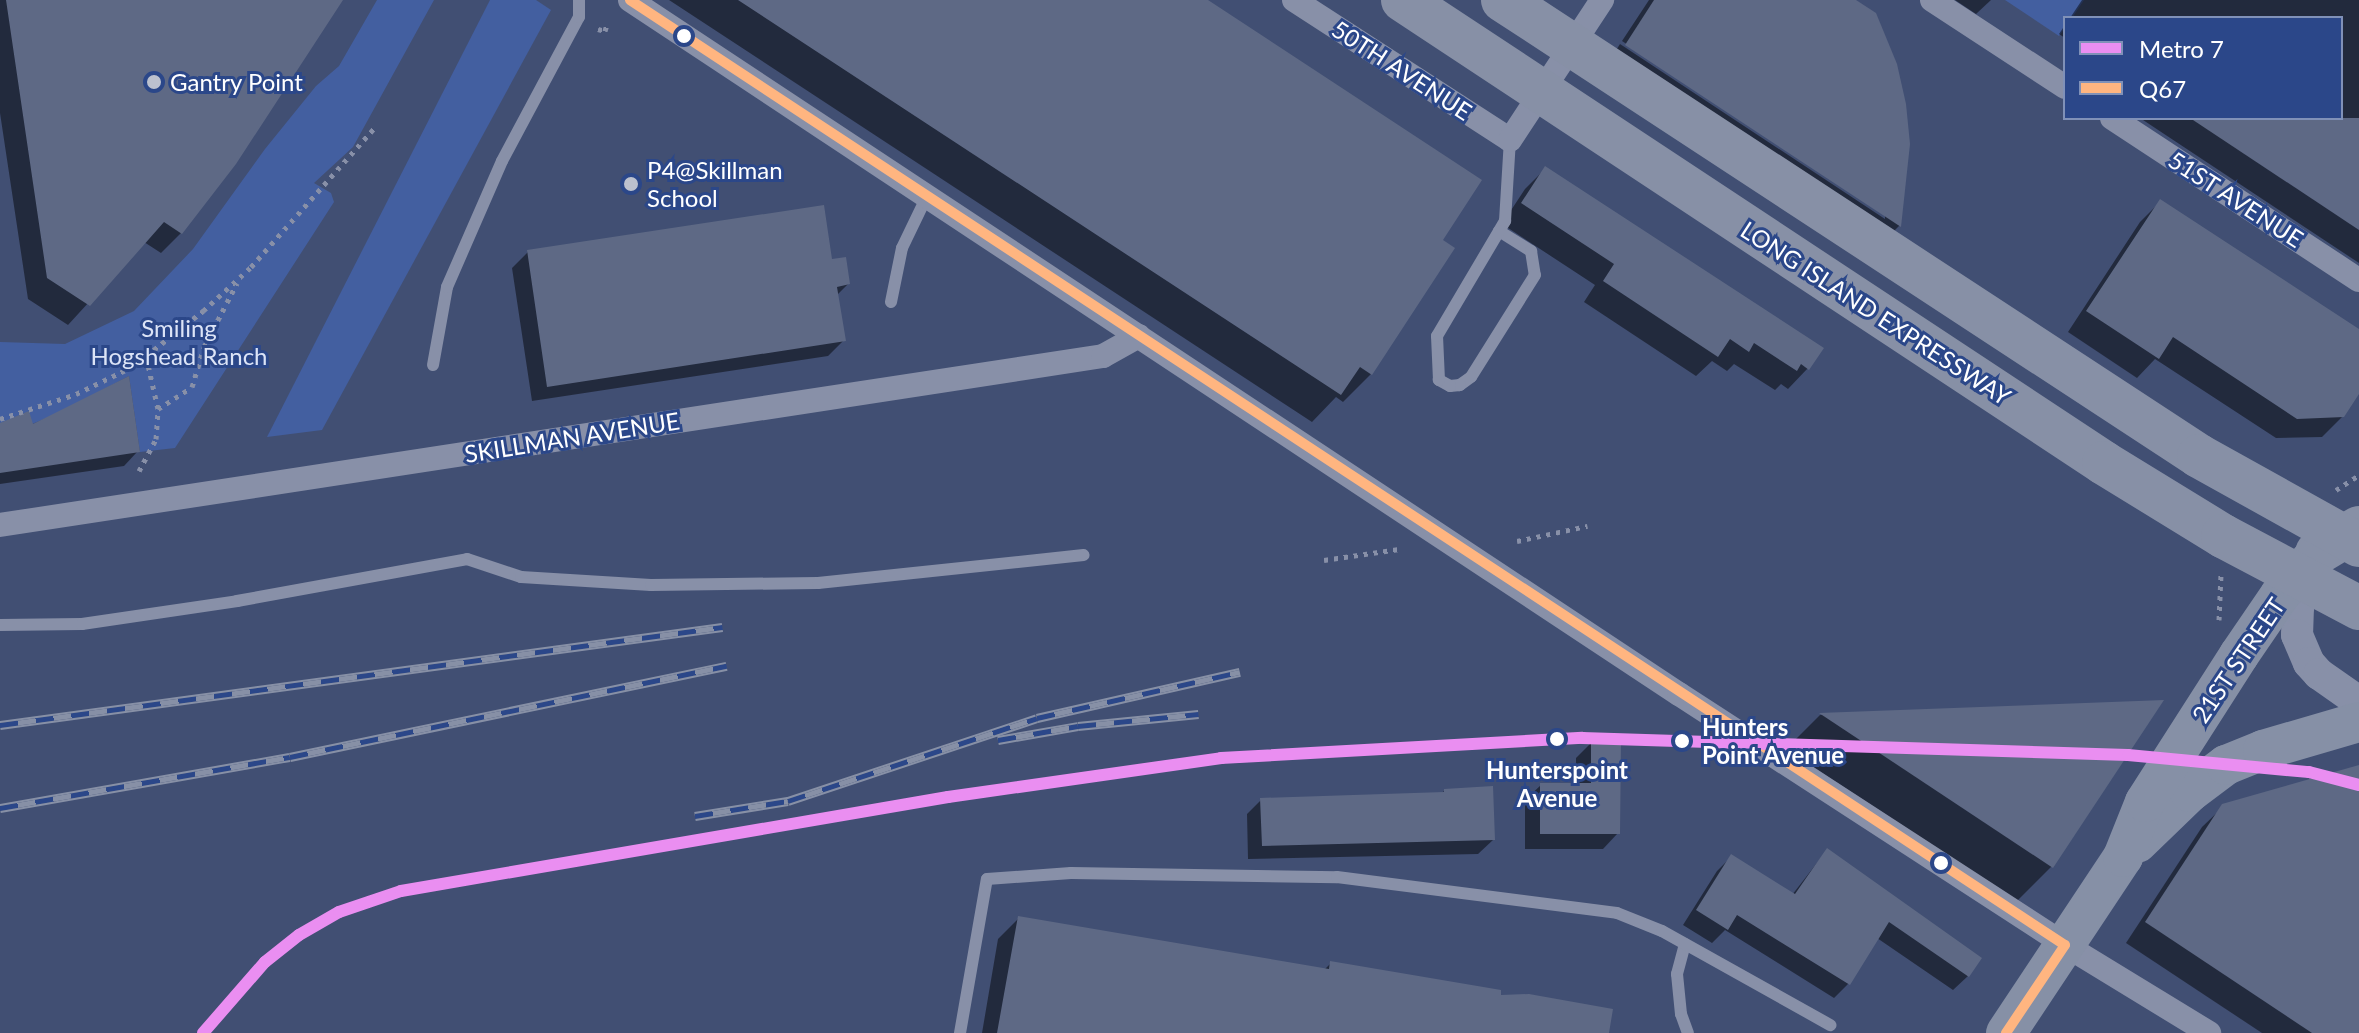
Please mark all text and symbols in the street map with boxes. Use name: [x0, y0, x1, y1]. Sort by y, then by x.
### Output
street label: 50TH AVENUE: [1326, 14, 1478, 126]
legend: [2063, 16, 2343, 120]
unlabelled marker: [676, 28, 692, 44]
text: Metro 7: [2139, 34, 2224, 63]
place label: Gantry Point: [170, 68, 303, 96]
marker: Gantry Point: [145, 73, 163, 91]
text: Q67: [2139, 74, 2186, 103]
street label: 51ST AVENUE: [2163, 144, 2309, 254]
place label: P4@Skillman School: [647, 156, 783, 212]
marker: P4@Skillman School: [622, 175, 640, 193]
street label: LONG ISLAND EXPRESSWAY: [1736, 215, 2016, 411]
park label: Smiling Hogshead Ranch: [91, 314, 267, 370]
street label: SKILLMAN AVENUE: [462, 406, 682, 468]
street label: 21ST STREET: [2185, 592, 2291, 728]
place label: Hunters Point Avenue: [1702, 713, 1845, 769]
marker: Hunterspoint Avenue: [1544, 726, 1570, 752]
marker: Hunters Point Avenue: [1669, 728, 1695, 754]
place label: Hunterspoint Avenue: [1486, 756, 1628, 812]
unlabelled marker: [1933, 855, 1949, 871]

